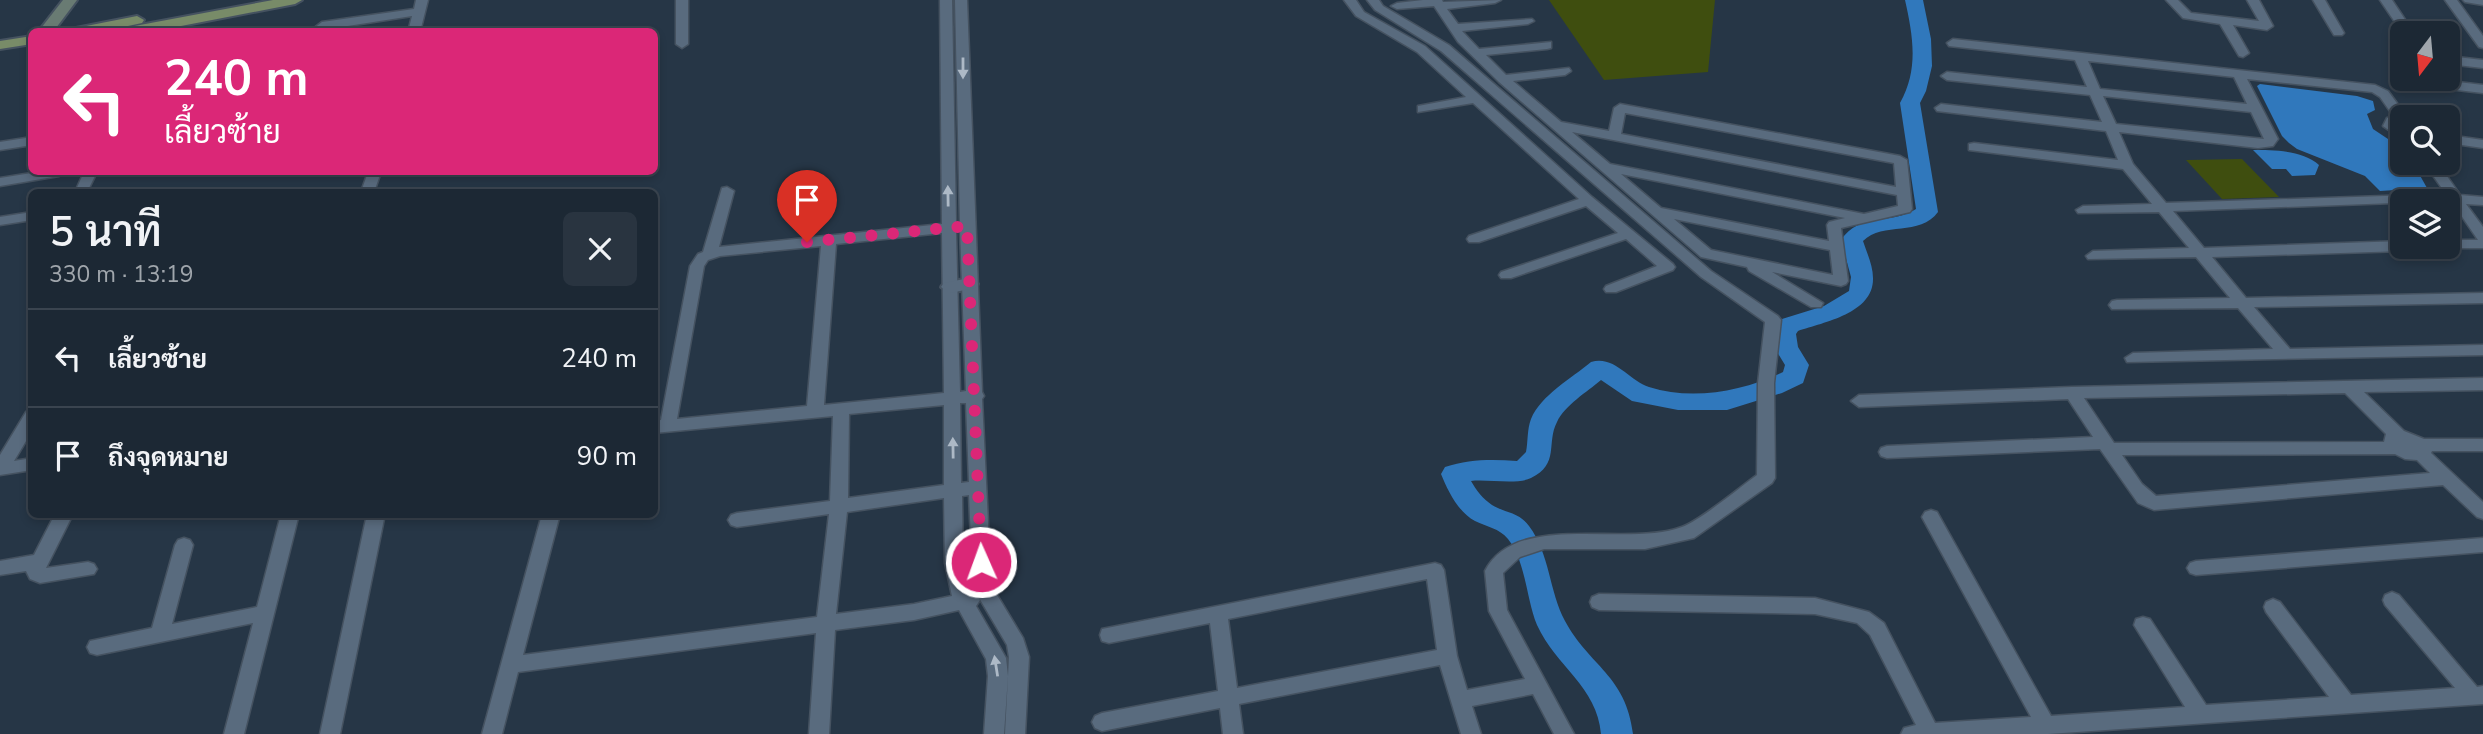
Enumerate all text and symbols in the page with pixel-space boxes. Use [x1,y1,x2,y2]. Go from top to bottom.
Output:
north arrow [2390,21,2460,91]
map controls [2390,21,2460,259]
text: 240 m [164,45,308,112]
icon: left [49,56,140,147]
one-way arrow [957,57,969,79]
button: search [2390,105,2460,175]
text: เลี้ยวซ้าย [164,111,281,154]
pin [777,170,837,242]
icon: arrive [788,181,826,219]
one-way arrow [942,185,954,207]
button: layers [2390,189,2460,259]
text: 5 นาที [49,204,162,261]
button: close [563,212,637,286]
text: 330 m · 13:19 [49,259,194,290]
icon: left [49,339,87,377]
text: 240 m [561,341,637,376]
text: เลี้ยวซ้าย [108,342,207,377]
icon: arrive [49,437,87,475]
one-way arrow [947,437,959,459]
text: 90 m [577,439,637,474]
text: ถึงจุดหมาย [108,440,229,475]
position arrow [944,525,1018,599]
one-way arrow [990,655,1001,677]

